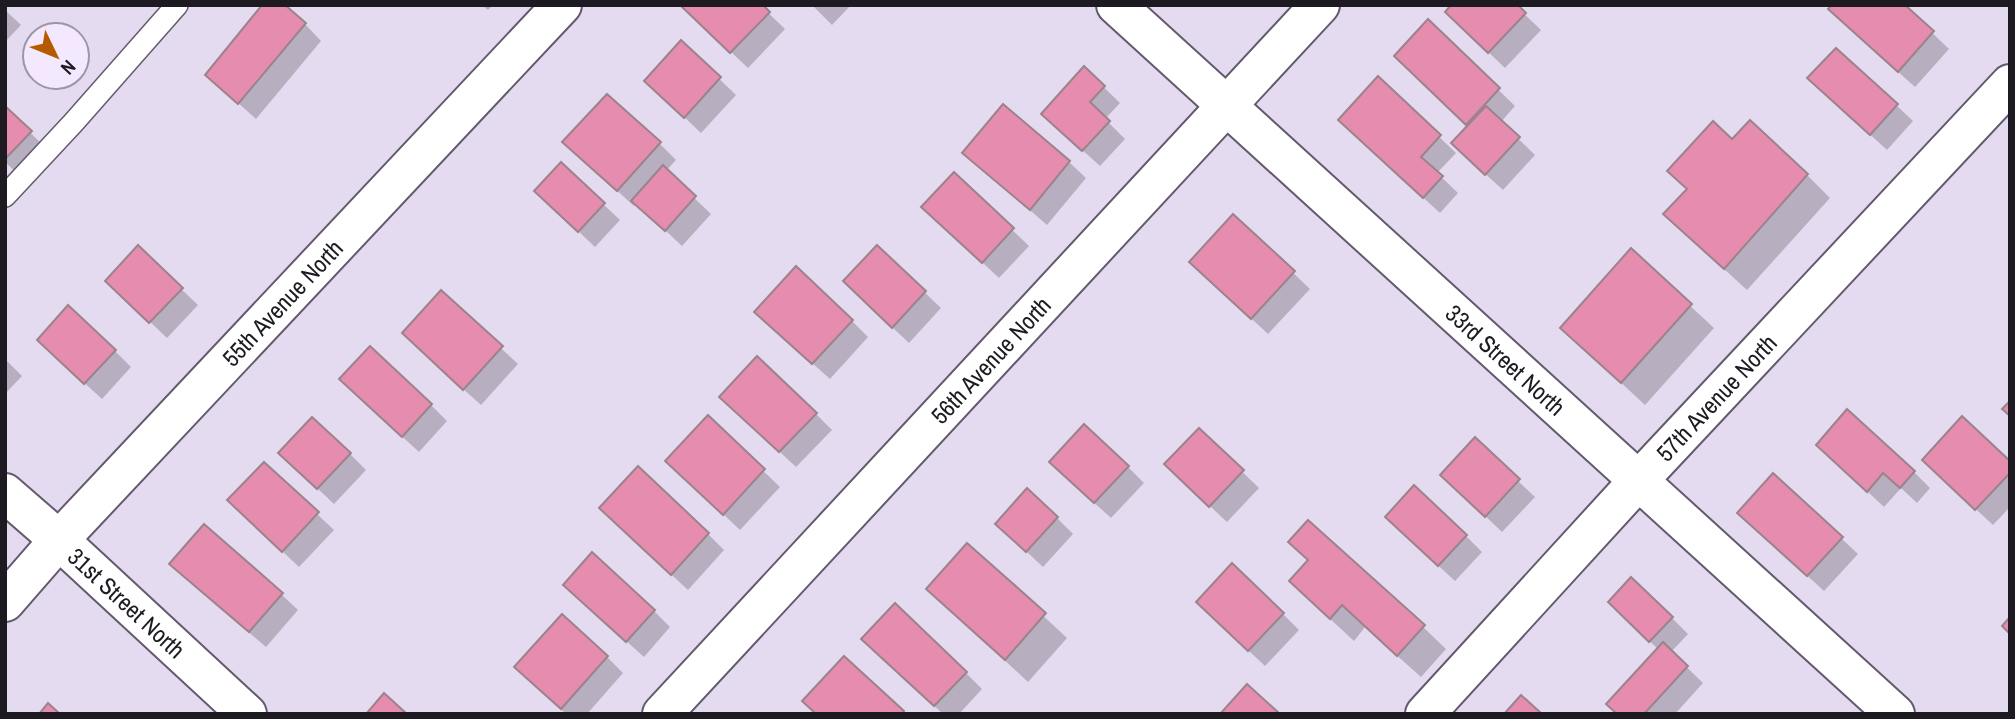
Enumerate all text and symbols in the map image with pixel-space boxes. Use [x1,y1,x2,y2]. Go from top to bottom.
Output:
north arrow [21,21,91,91]
text: N [55,55,82,81]
street label: 55th Avenue North [215,232,350,373]
street label: 56th Avenue North [923,289,1058,431]
street label: 33rd Street North [1439,297,1572,422]
street label: 57th Avenue North [1649,327,1784,468]
street label: 31st Street North [61,540,192,665]

